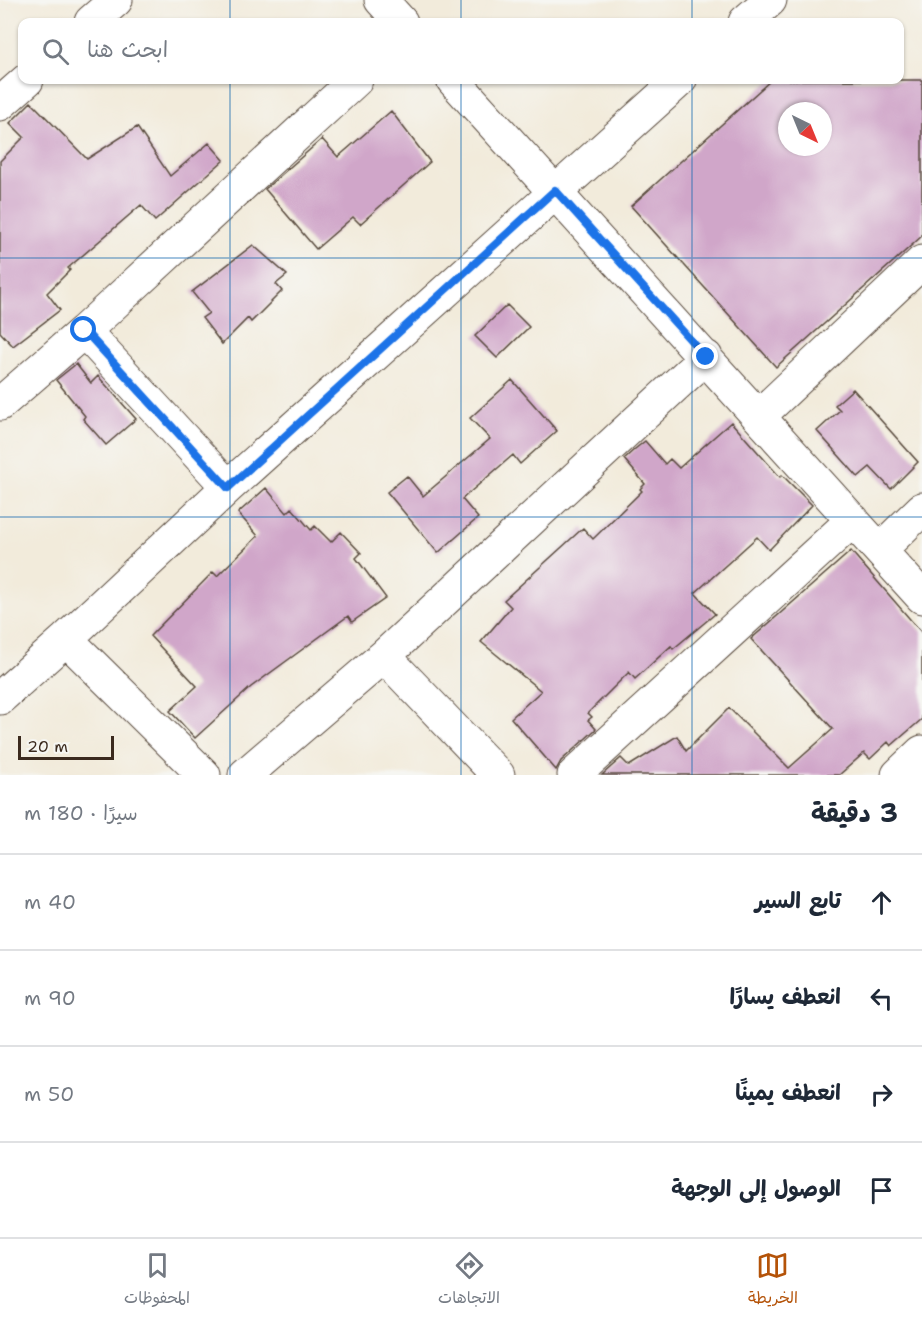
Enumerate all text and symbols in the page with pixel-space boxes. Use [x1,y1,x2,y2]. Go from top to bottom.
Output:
search box [18,18,904,84]
icon: search [39,35,72,68]
text: ابحث هنا [87,35,168,64]
north arrow [778,102,832,156]
route start [70,316,96,342]
route end [692,343,718,369]
scale bar [18,733,114,760]
text: 20 m [27,736,68,757]
text: 3 دقيقة [811,795,898,830]
text: سيرًا · 180 m [24,800,138,826]
text: تابع السير [755,886,841,915]
icon: ahead [865,886,898,919]
text: 40 m [24,889,76,915]
text: انعطف يسارًا [729,982,841,1011]
icon: left [865,982,898,1015]
text: 90 m [24,985,76,1011]
text: انعطف يمينًا [735,1078,841,1107]
icon: right [865,1078,898,1111]
text: 50 m [24,1081,74,1107]
text: الوصول إلى الوجهة [671,1174,841,1203]
icon: arrive [865,1174,898,1207]
tab: المحفوظات [124,1249,190,1312]
tab: الاتجاهات [438,1249,500,1312]
tab: الخريطة [748,1249,798,1312]

